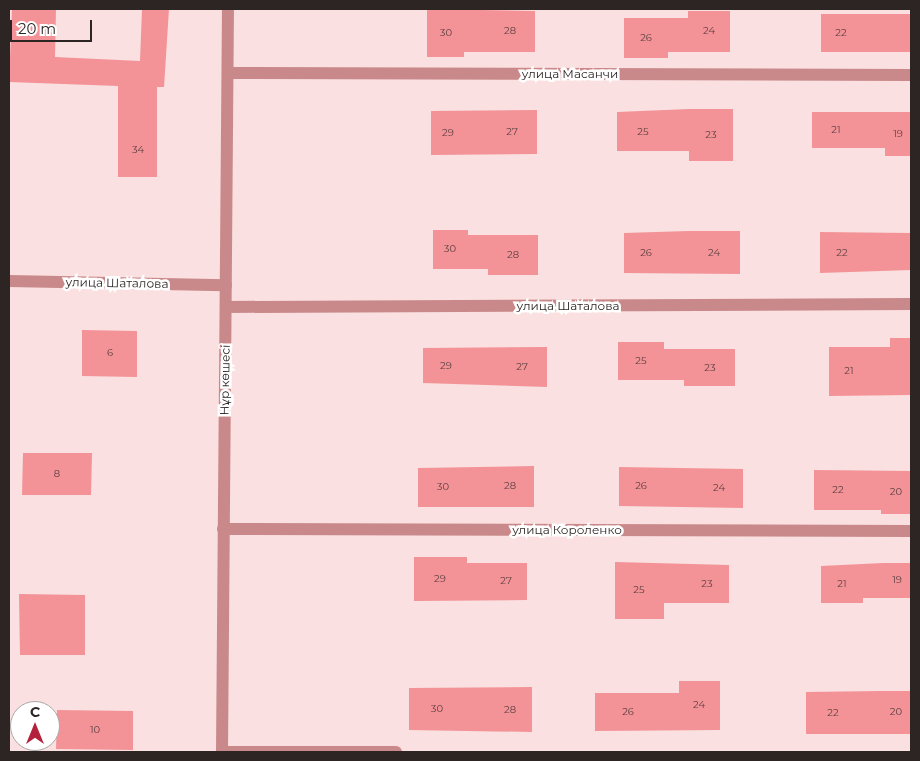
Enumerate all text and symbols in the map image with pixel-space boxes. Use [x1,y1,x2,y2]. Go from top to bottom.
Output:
scale bar [12,10,95,42]
text: 20 m [18,19,56,38]
house number: 28 [504,25,516,37]
house number: 24 [703,25,715,37]
house number: 30 [440,27,452,39]
house number: 22 [835,27,847,39]
house number: 26 [640,32,652,44]
street label: улица Масанчи [522,67,618,81]
house number: 21 [831,124,841,136]
house number: 27 [506,126,518,138]
house number: 25 [637,126,649,138]
house number: 29 [442,127,454,139]
house number: 19 [893,128,903,140]
house number: 23 [705,129,717,141]
house number: 34 [132,144,144,156]
house number: 30 [444,243,456,255]
house number: 26 [640,247,652,259]
house number: 24 [708,247,720,259]
house number: 22 [836,247,848,259]
house number: 28 [507,249,519,261]
street label: улица Шаталова [65,275,169,291]
street label: улица Шаталова [517,299,619,313]
street label: Нұр көшесі [217,344,233,416]
house number: 6 [107,347,113,359]
house number: 25 [635,355,647,367]
house number: 29 [440,360,452,372]
house number: 27 [516,361,528,373]
house number: 23 [704,362,716,374]
house number: 21 [844,365,854,377]
house number: 8 [54,468,60,480]
house number: 28 [504,480,516,492]
house number: 26 [635,480,647,492]
house number: 30 [437,481,449,493]
house number: 24 [713,482,725,494]
house number: 22 [832,484,844,496]
house number: 20 [890,486,902,498]
street label: улица Короленко [512,523,622,537]
house number: 29 [434,573,446,585]
house number: 19 [892,574,902,586]
house number: 27 [500,575,512,587]
house number: 23 [701,578,713,590]
house number: 21 [837,578,847,590]
house number: 25 [633,584,645,596]
house number: 24 [693,699,705,711]
north arrow [10,701,60,751]
text: С [30,703,40,721]
house number: 30 [431,703,443,715]
house number: 28 [504,704,516,716]
house number: 26 [622,706,634,718]
house number: 20 [890,706,902,718]
house number: 22 [827,707,839,719]
house number: 10 [90,724,100,736]

